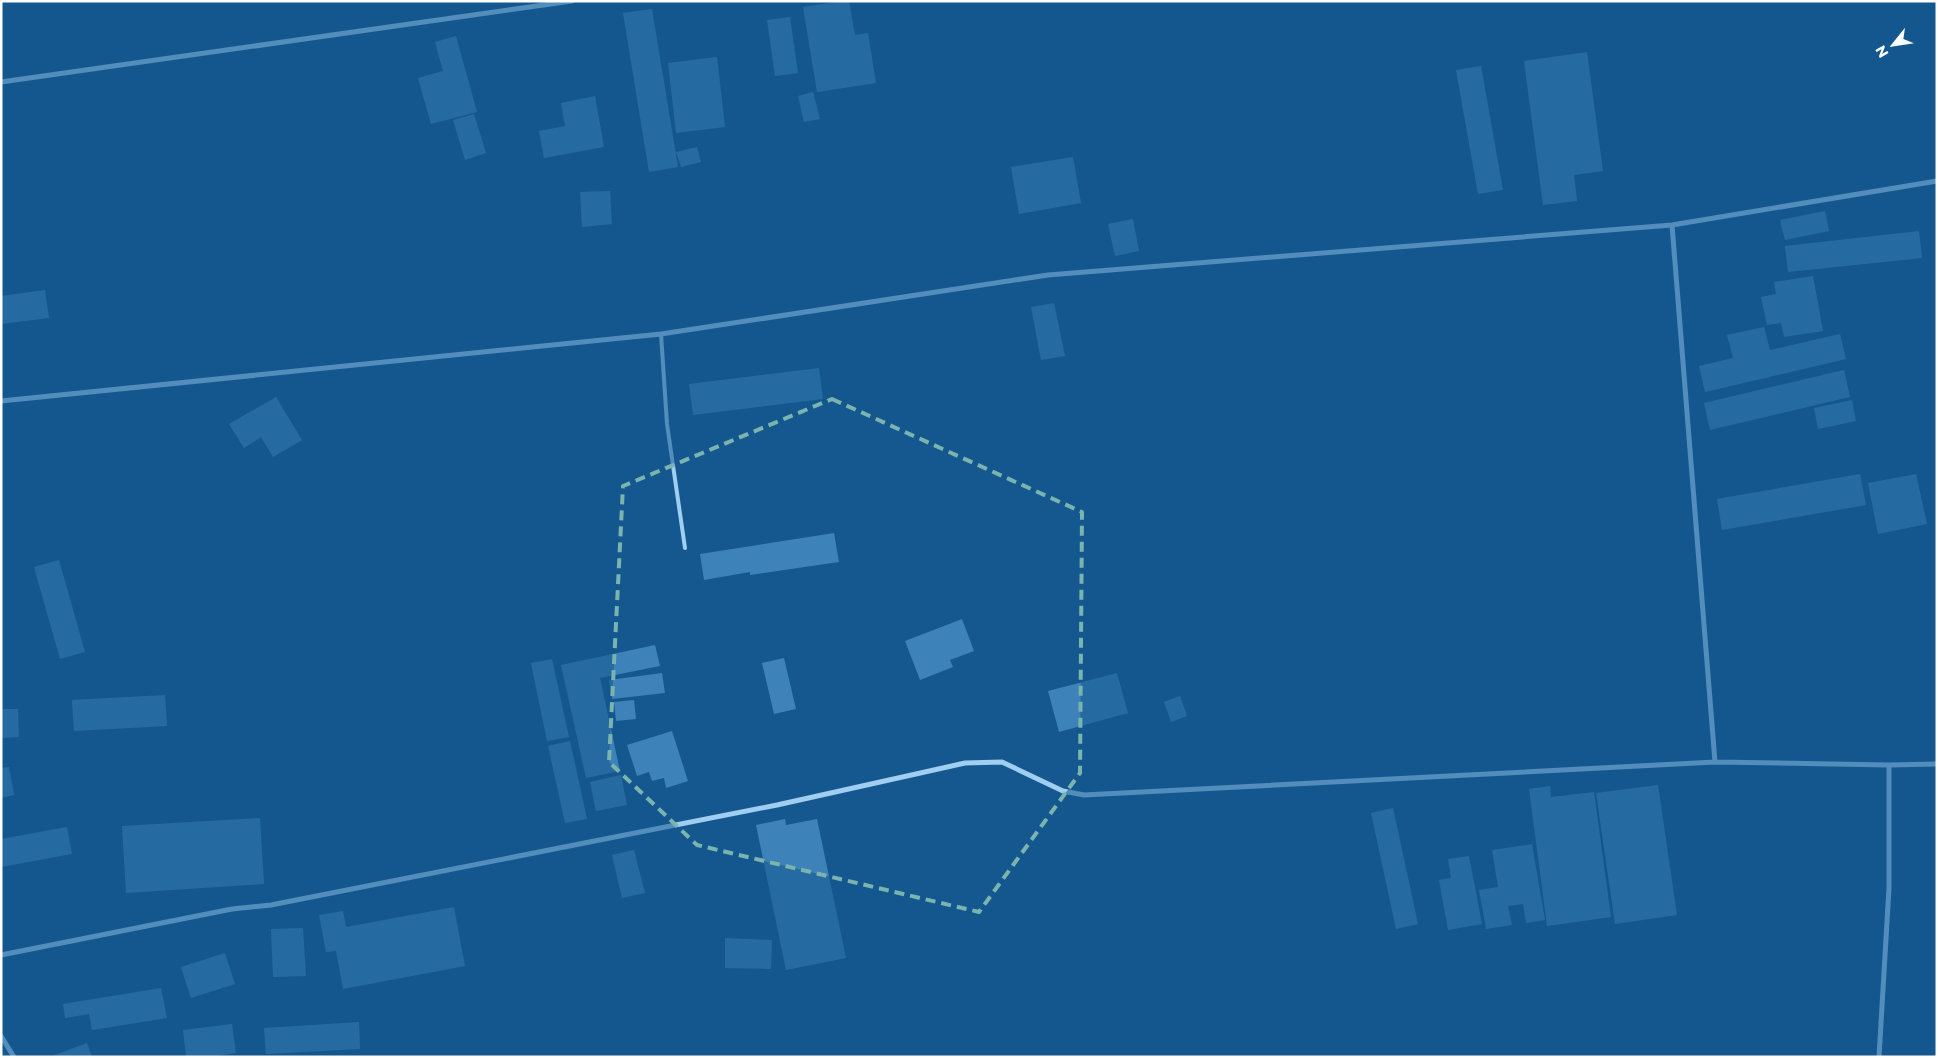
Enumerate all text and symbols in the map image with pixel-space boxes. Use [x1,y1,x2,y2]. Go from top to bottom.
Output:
north arrow [1868,20,1918,70]
text: N [1871,42,1892,61]

